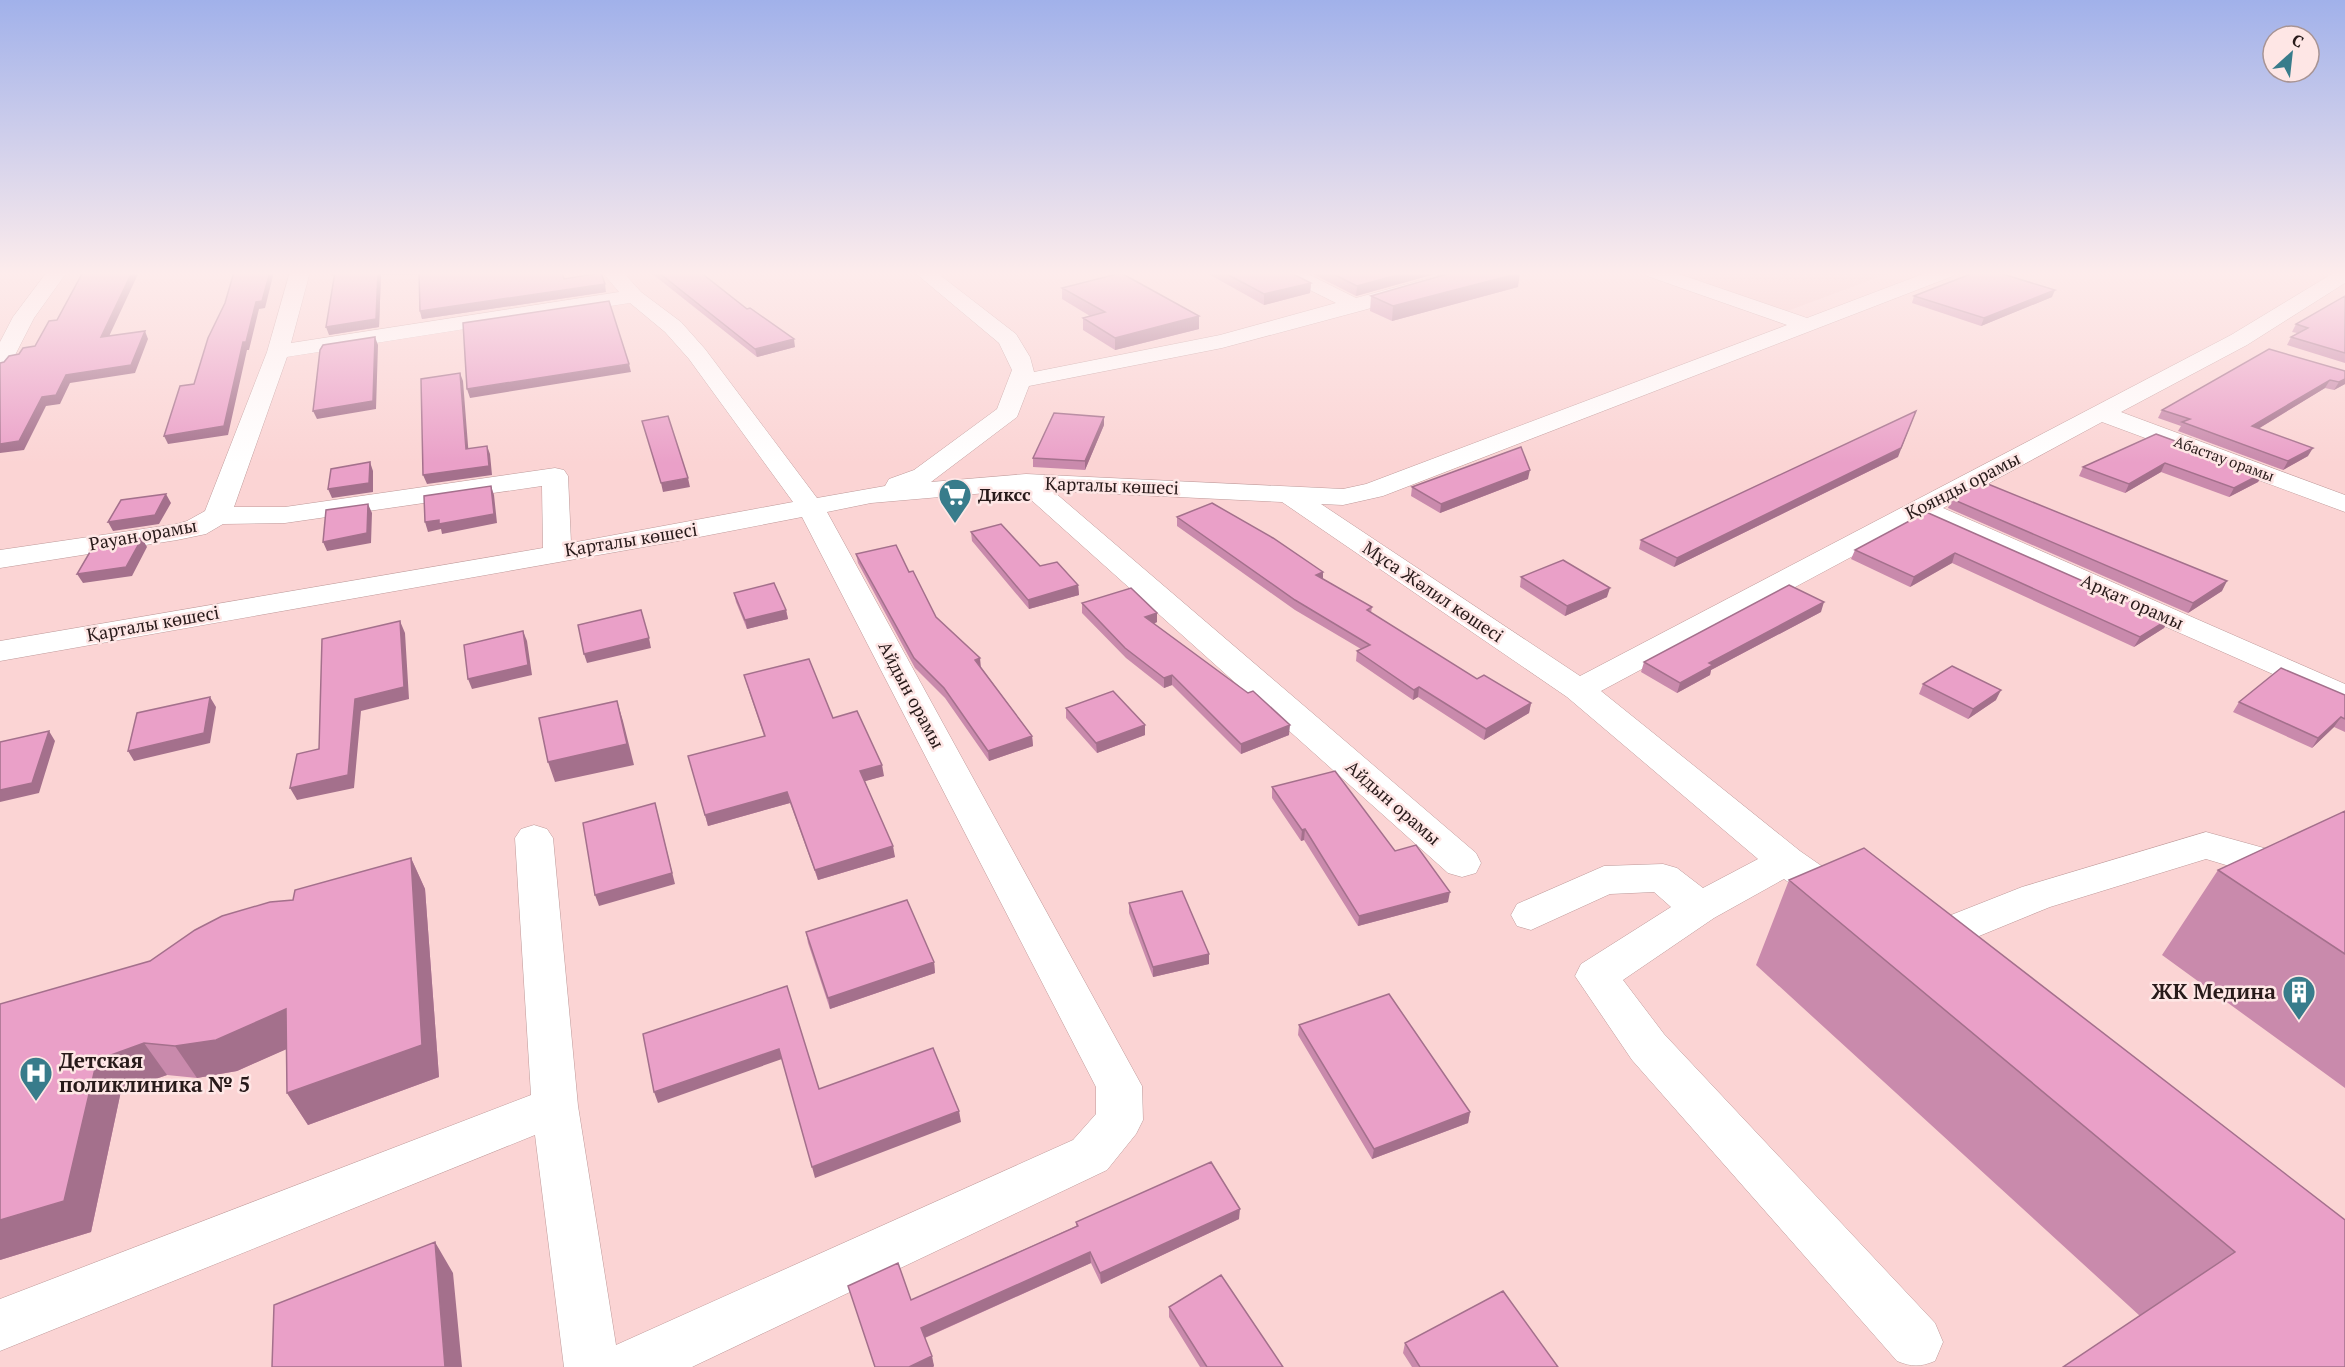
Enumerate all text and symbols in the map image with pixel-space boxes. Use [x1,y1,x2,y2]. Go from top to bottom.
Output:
north arrow [2261,24,2321,84]
text: С [2288,28,2307,53]
street label: Абастау орамы [2171,431,2277,485]
street label: Қоянды орамы [1901,446,2024,524]
street label: Қарталы көшесі [1045,471,1179,499]
supermarket icon: Диксс [937,477,973,524]
place label: Диксс [978,482,1031,506]
street label: Рауан орамы [87,513,199,555]
street label: Қарталы көшесі [563,517,699,561]
street label: Мұса Жәлил көшесі [1359,535,1509,647]
street label: Арқат орамы [2077,568,2188,634]
street label: Қарталы көшесі [85,600,221,646]
street label: Айдын орамы [874,637,950,752]
street label: Айдын орамы [1341,754,1446,850]
building icon: ЖК Медина [2281,974,2317,1021]
place label: ЖК Медина [2151,977,2276,1005]
place label: Детская поликлиника № 5 [59,1046,250,1098]
hospital icon: Детская поликлиника № 5 [18,1055,54,1102]

